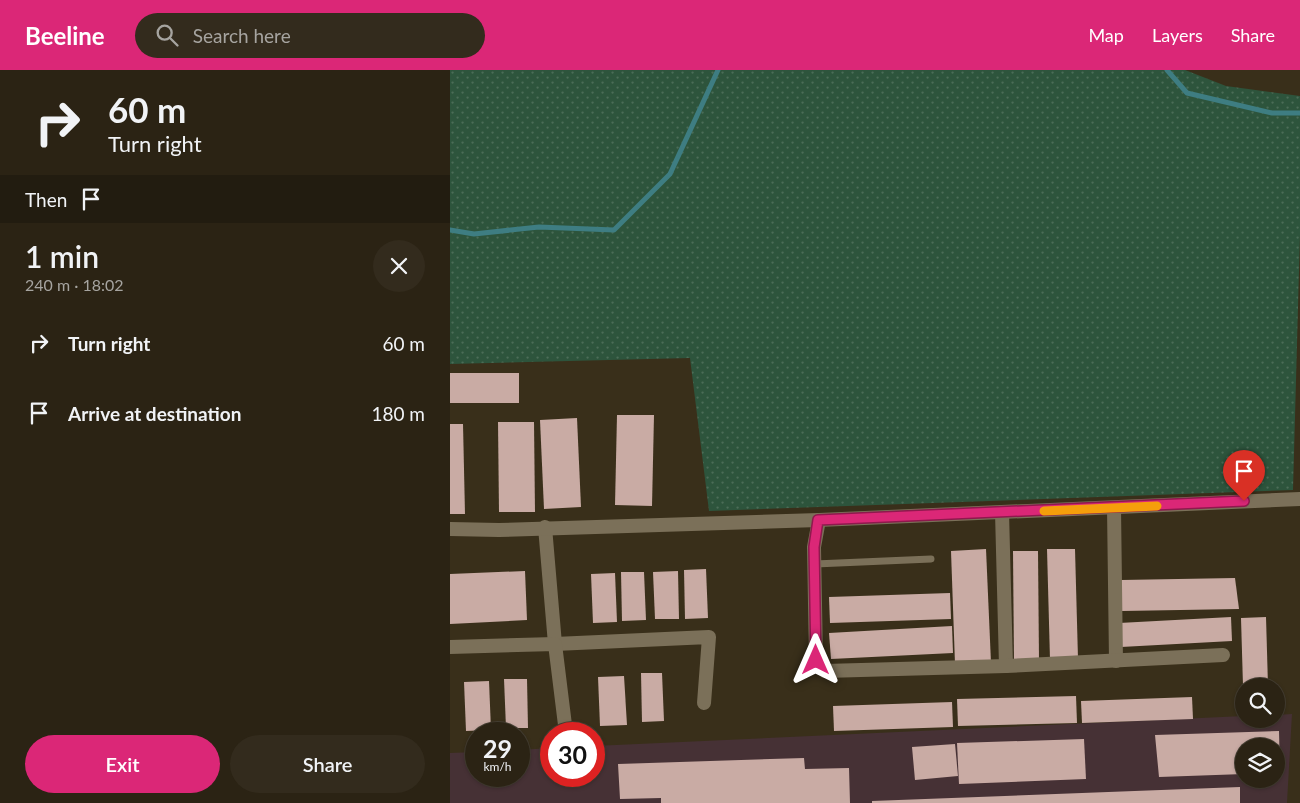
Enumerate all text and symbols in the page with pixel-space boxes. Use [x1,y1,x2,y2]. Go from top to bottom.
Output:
search box [135,13,485,58]
text: Beeline [25,21,105,50]
icon: search [153,21,181,49]
text: Search here [193,24,291,47]
text: Map [1088,24,1124,46]
text: Layers [1152,24,1203,46]
text: Share [1231,24,1275,46]
text: 60 m [108,88,186,130]
icon: right [25,90,90,155]
text: Turn right [108,130,202,157]
icon: arrive [77,185,105,213]
text: Then [25,188,67,211]
text: 1 min [25,238,99,274]
button: close [373,240,425,292]
text: 240 m · 18:02 [25,275,124,294]
icon: right [25,329,53,357]
text: Turn right [68,332,150,355]
text: 60 m [382,332,425,355]
icon: arrive [25,399,53,427]
text: Arrive at destination [68,402,241,425]
text: 180 m [371,402,425,425]
pin [1223,450,1265,501]
icon: arrive [1230,457,1258,485]
position arrow [789,633,841,685]
map controls [1235,678,1285,788]
button: search [1235,678,1285,728]
speed limit sign: 30 [540,722,605,787]
text: 29 [483,733,512,763]
button: Exit [25,735,220,793]
button: Share [230,735,425,793]
button: layers [1235,738,1285,788]
text: km/h [483,759,512,774]

